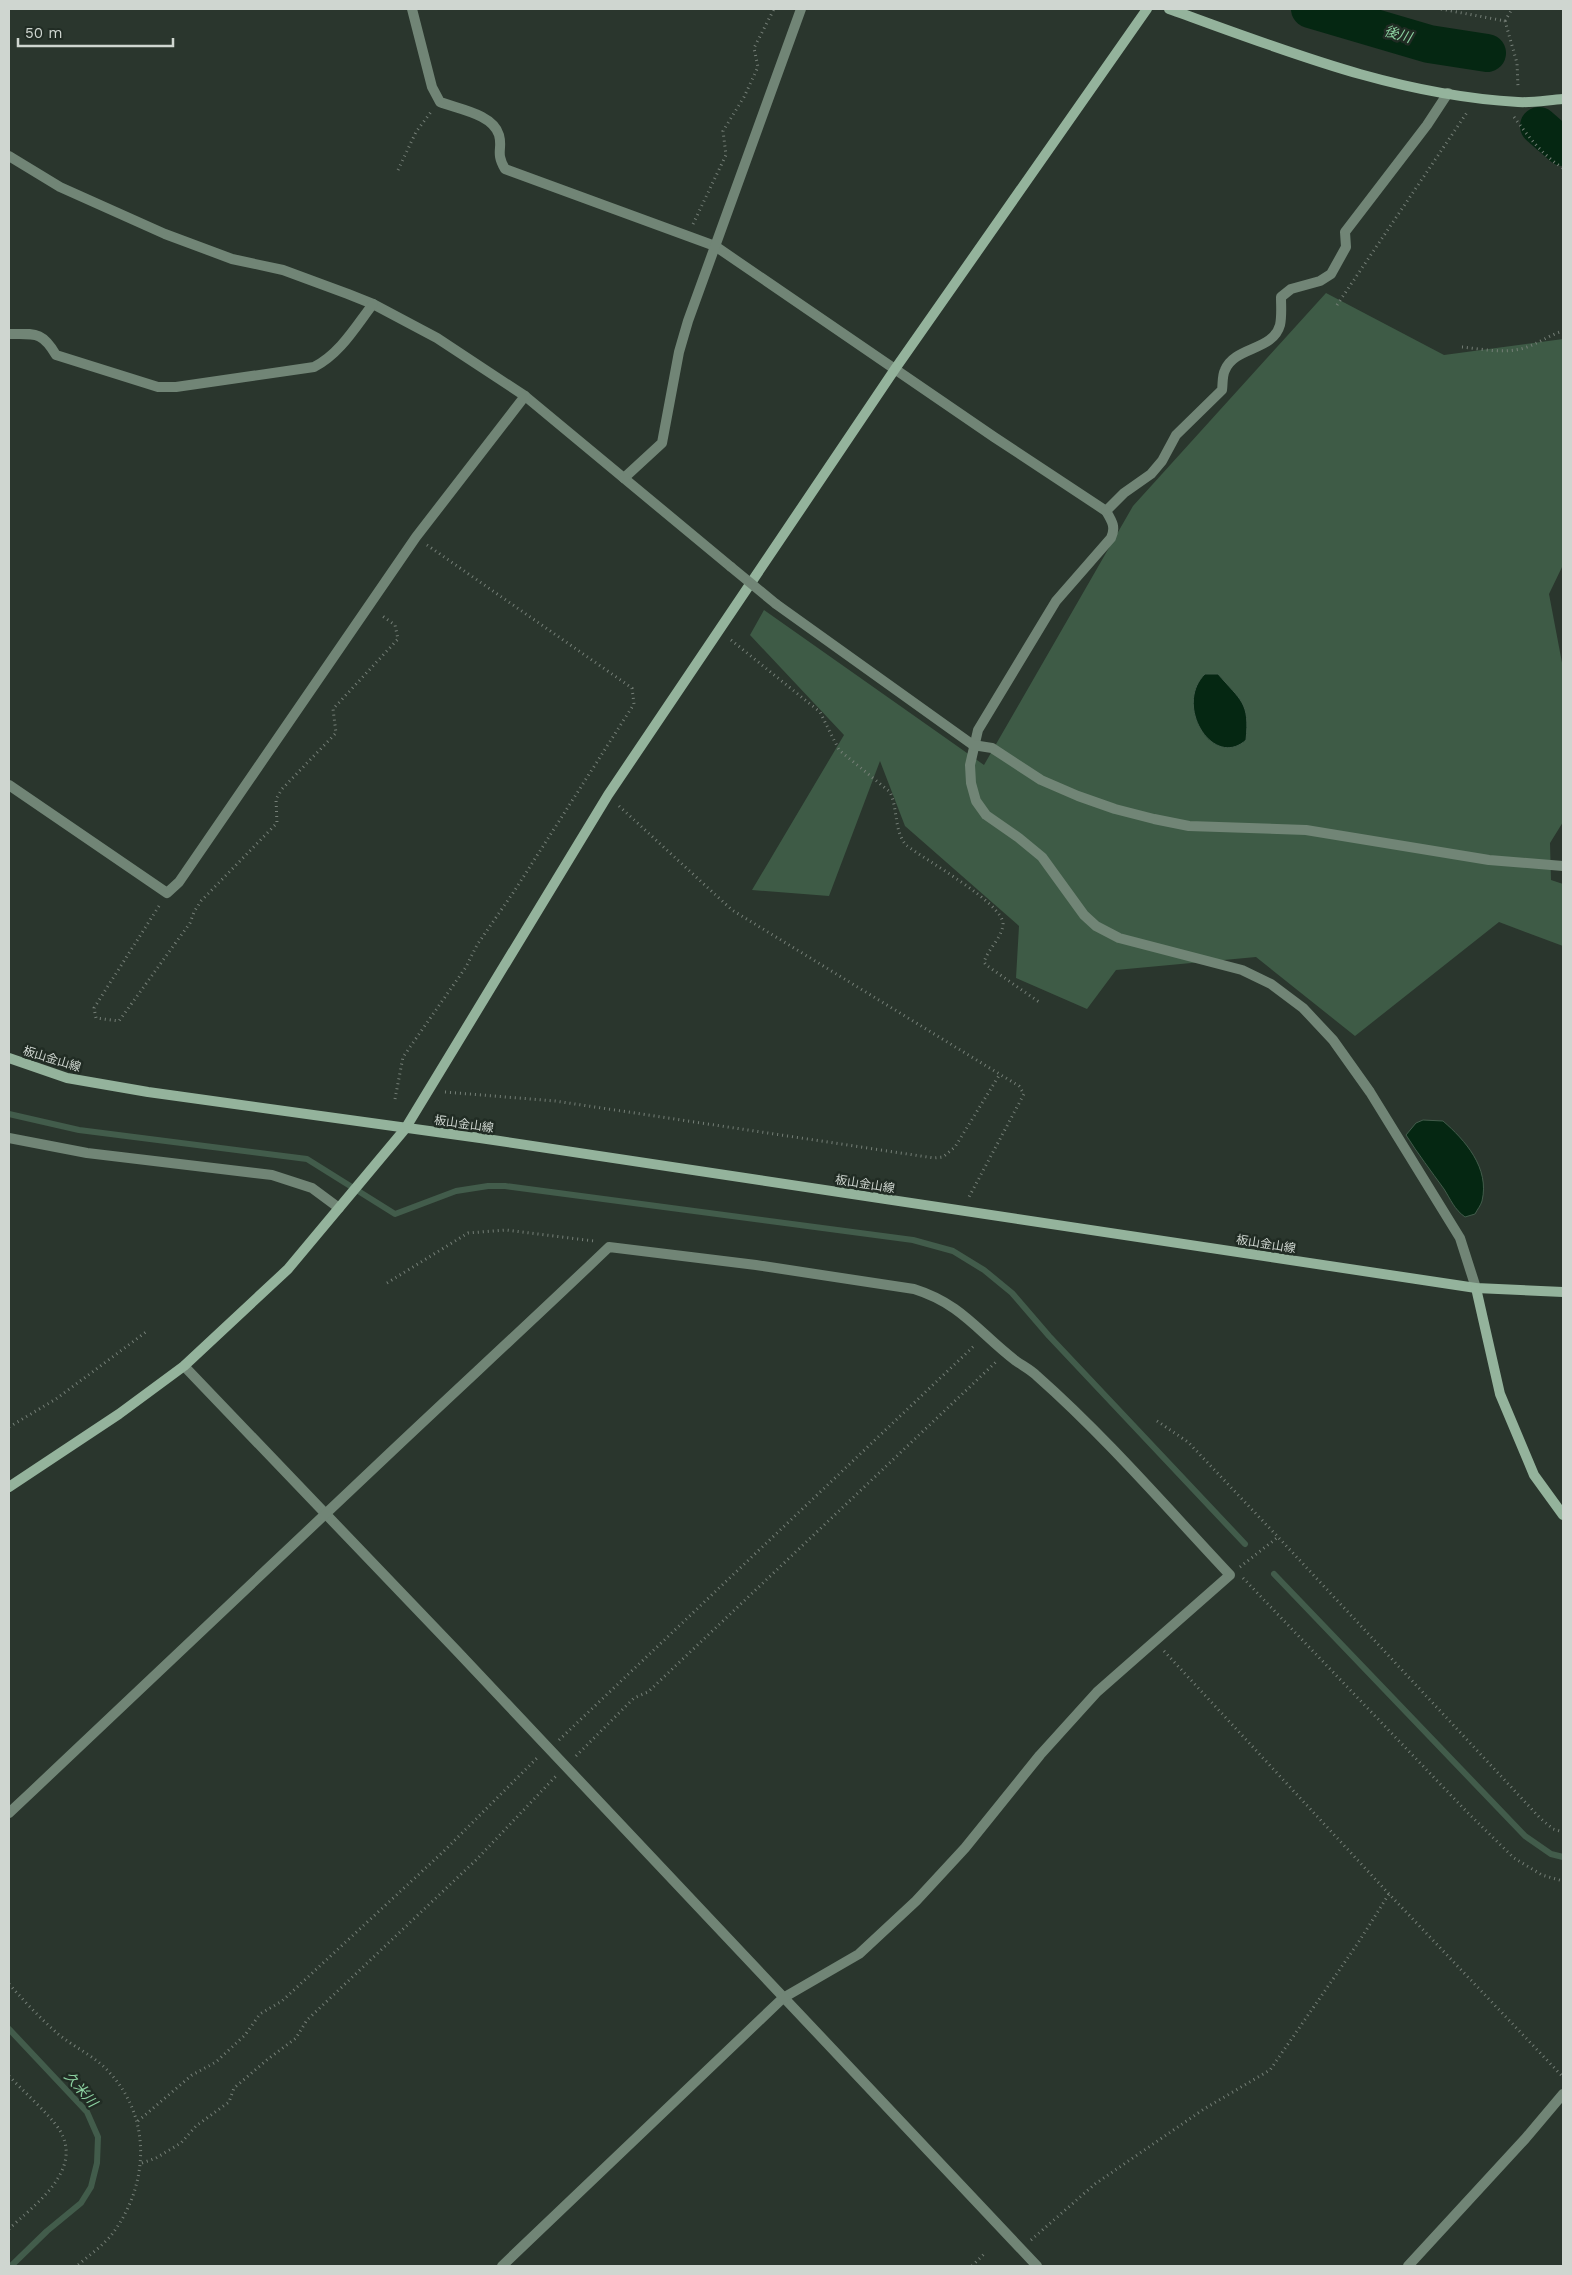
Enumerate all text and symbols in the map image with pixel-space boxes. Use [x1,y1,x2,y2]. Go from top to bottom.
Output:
scale bar [18,15,172,47]
water label: 後川 [1382,22,1416,46]
text: 50 m [25,24,62,42]
street label: 板山金山線 [21,1044,83,1074]
street label: 板山金山線 [433,1113,495,1135]
street label: 板山金山線 [834,1172,896,1196]
street label: 板山金山線 [1235,1232,1297,1256]
water label: 久米川 [61,2068,102,2112]

